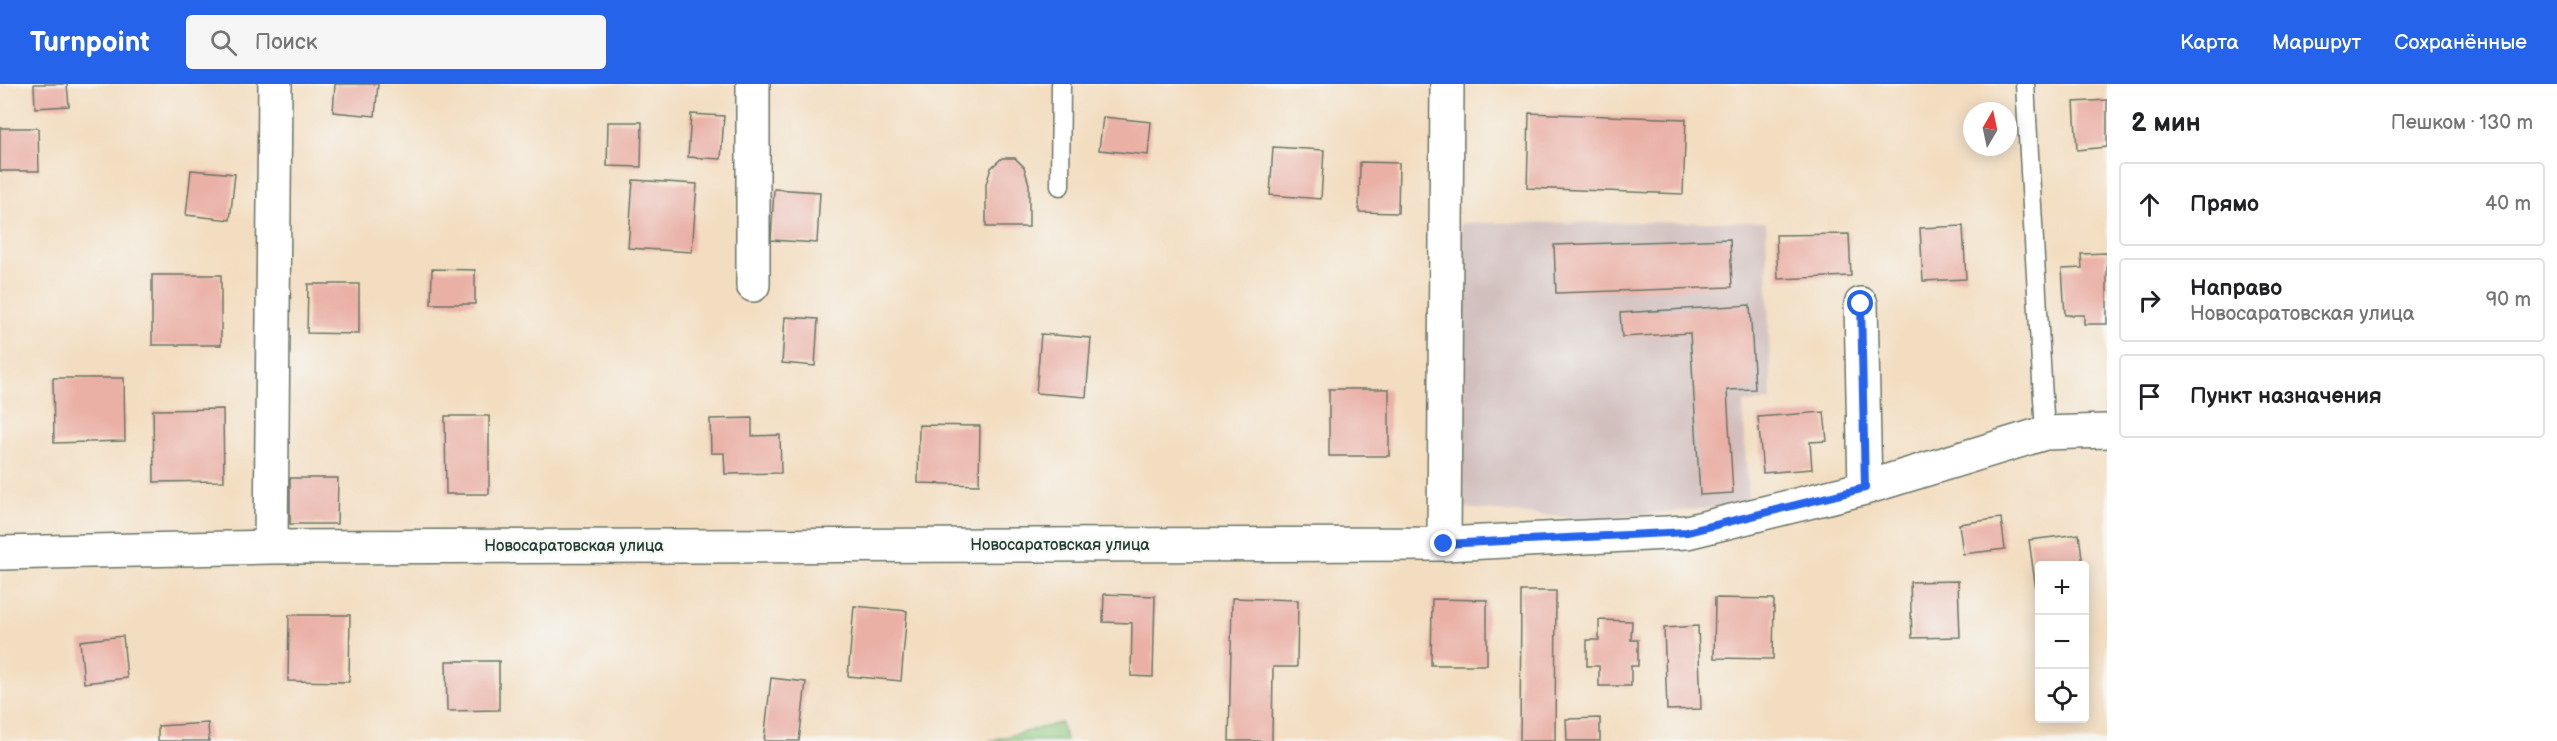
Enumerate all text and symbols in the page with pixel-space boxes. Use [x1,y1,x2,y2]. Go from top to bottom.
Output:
search box [186,15,606,69]
text: Turnpoint [30,26,150,59]
icon: search [207,26,240,59]
text: Поиск [255,29,317,56]
text: Карта [2180,30,2239,55]
text: Маршрут [2272,30,2361,55]
text: Сохранённые [2394,30,2527,55]
north arrow [1963,102,2017,156]
text: 2 мин [2131,108,2201,139]
text: Пешком · 130 m [2391,111,2533,135]
icon: ahead [2133,188,2166,221]
text: Прямо [2190,191,2259,218]
text: 40 m [2485,192,2531,216]
text: Направо [2190,275,2282,302]
icon: right [2133,284,2166,317]
text: 90 m [2486,288,2531,312]
route start [1847,290,1873,316]
text: Новосаратовская улица [2190,302,2415,326]
icon: arrive [2133,380,2166,413]
text: Пункт назначения [2190,383,2382,410]
route end [1430,530,1456,556]
street label: Новосаратовская улица [970,536,1150,555]
street label: Новосаратовская улица [484,537,664,556]
map controls [2035,561,2089,723]
button: + [2035,561,2089,615]
button: − [2035,615,2089,669]
button: locate [2035,669,2089,723]

